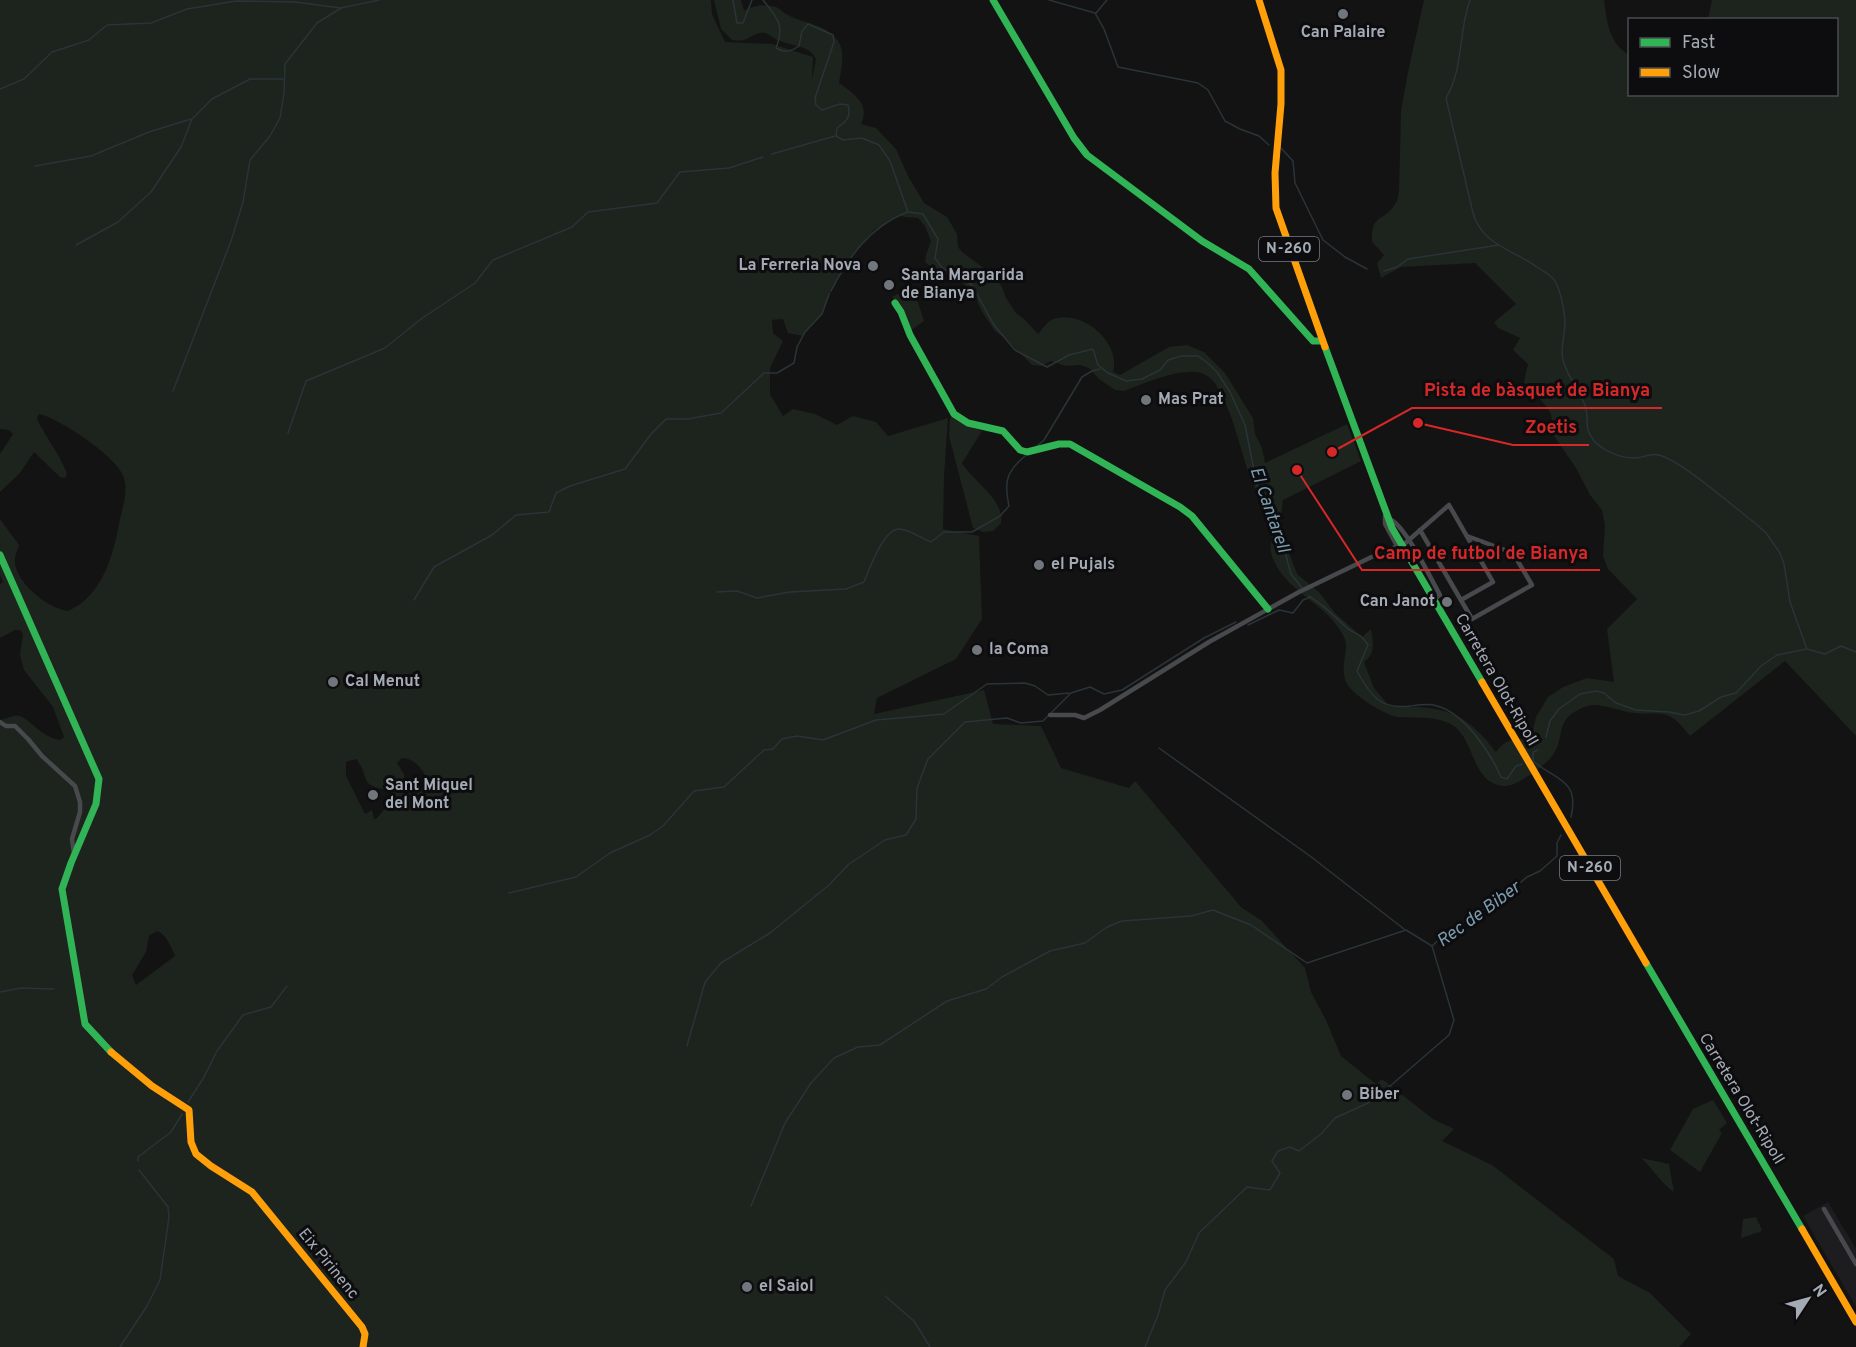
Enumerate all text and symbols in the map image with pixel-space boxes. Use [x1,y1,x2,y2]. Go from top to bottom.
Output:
marker: Can Palaire [1336,7,1350,21]
legend [1628,18,1838,96]
place label: Can Palaire [1301,23,1385,43]
text: Fast [1682,32,1715,55]
text: Slow [1682,62,1720,85]
road number: N-260 [1259,237,1319,261]
place label: La Ferreria Nova [739,256,861,276]
marker: La Ferreria Nova [866,259,880,273]
place label: Santa Margarida de Bianya [901,266,1024,304]
marker: Santa Margarida de Bianya [882,278,896,292]
callout: Pista de bàsquet de Bianya [1412,372,1662,408]
text: Pista de bàsquet de Bianya [1424,380,1650,403]
place label: Mas Prat [1158,390,1223,410]
marker: Mas Prat [1139,393,1153,407]
callout: Zoetis [1513,409,1589,445]
text: Zoetis [1525,417,1577,440]
water label: El Cantarell [1244,464,1295,557]
callout: Camp de futbol de Bianya [1362,534,1600,570]
text: Camp de futbol de Bianya [1374,543,1588,566]
place label: el Pujals [1051,555,1115,575]
marker: el Pujals [1032,558,1046,572]
place label: Can Janot [1360,592,1435,612]
marker: Can Janot [1440,595,1454,609]
street label: Carretera Olot-Ripoll [1450,610,1542,750]
place label: la Coma [989,640,1049,660]
marker: la Coma [970,643,984,657]
place label: Cal Menut [345,672,420,692]
marker: Cal Menut [326,675,340,689]
place label: Sant Miquel del Mont [385,776,473,814]
marker: Sant Miquel del Mont [366,788,380,802]
road number: N-260 [1560,856,1620,880]
water label: Rec de Biber [1433,876,1527,953]
street label: Carretera Olot-Ripoll [1694,1030,1788,1168]
place label: Biber [1359,1085,1400,1105]
marker: Biber [1340,1088,1354,1102]
street label: Eix Pirinenc [293,1225,363,1303]
north arrow [1778,1269,1838,1329]
place label: el Saiol [759,1277,814,1297]
marker: el Saiol [740,1280,754,1294]
text: N [1807,1281,1830,1302]

